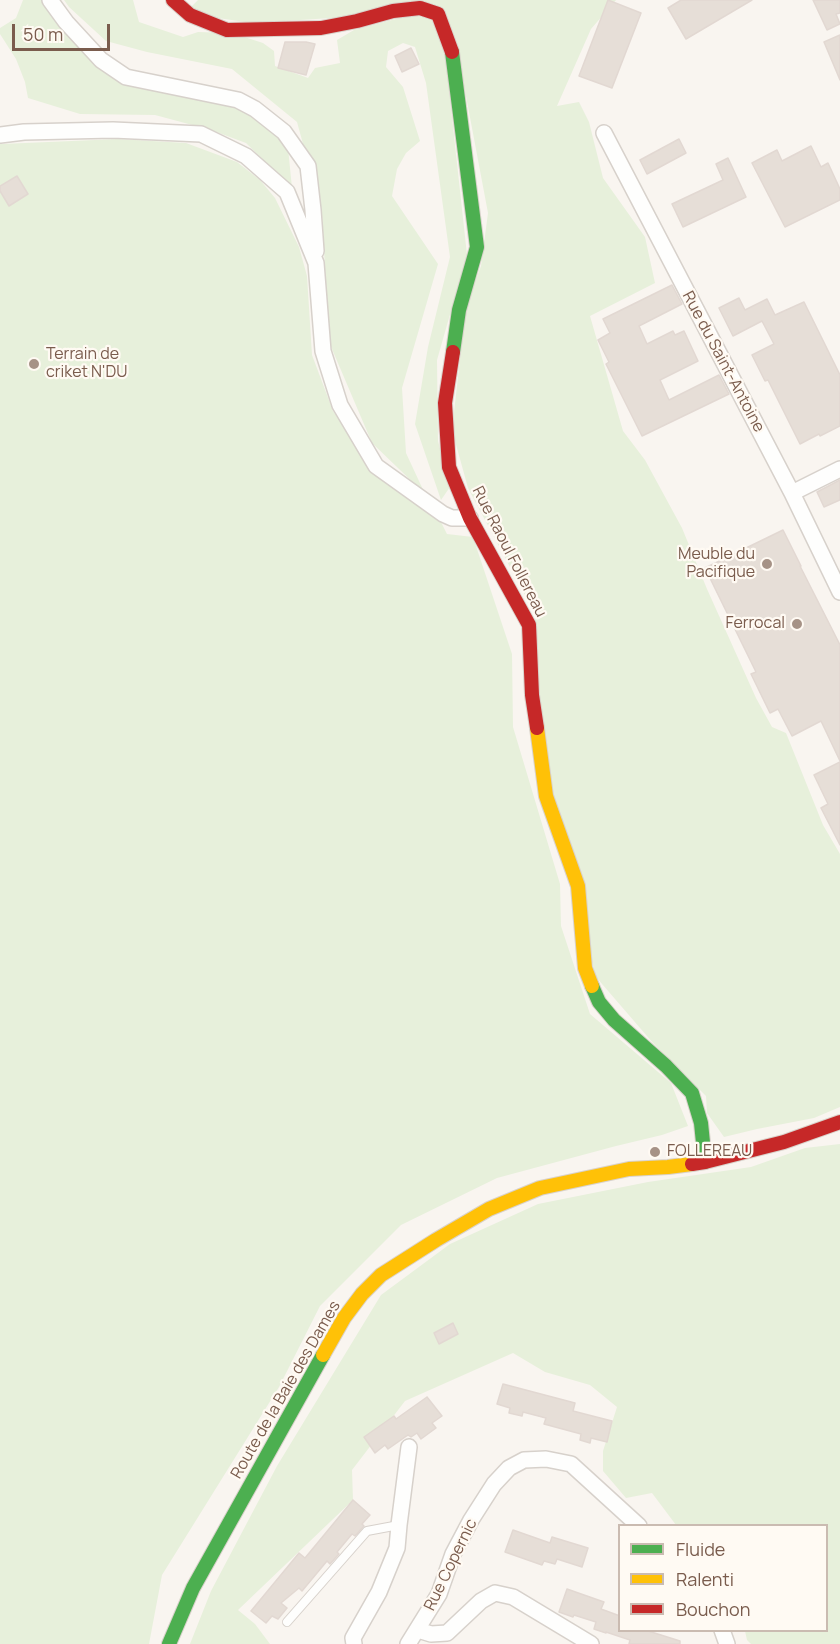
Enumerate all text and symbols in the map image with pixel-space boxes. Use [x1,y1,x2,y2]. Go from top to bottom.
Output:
scale bar [15,12,112,50]
text: 50 m [23,22,63,46]
street label: Rue du Saint-Antoine [678,288,768,436]
place label: Terrain de criket N'DU [46,345,127,383]
marker: Terrain de criket N'DU [27,357,41,371]
street label: Rue Raoul Follereau [468,483,550,621]
place label: Meuble du Pacifique [678,545,755,583]
marker: Meuble du Pacifique [760,557,774,571]
place label: Ferrocal [726,614,785,634]
marker: Ferrocal [790,617,804,631]
place label: FOLLEREAU [667,1142,752,1162]
marker: FOLLEREAU [648,1145,662,1159]
street label: Route de la Baie des Dames [227,1298,345,1482]
street label: Rue Copernic [421,1516,481,1614]
legend [618,1524,828,1632]
text: Fluide [676,1537,725,1561]
text: Ralenti [676,1567,734,1591]
text: Bouchon [676,1597,750,1621]

